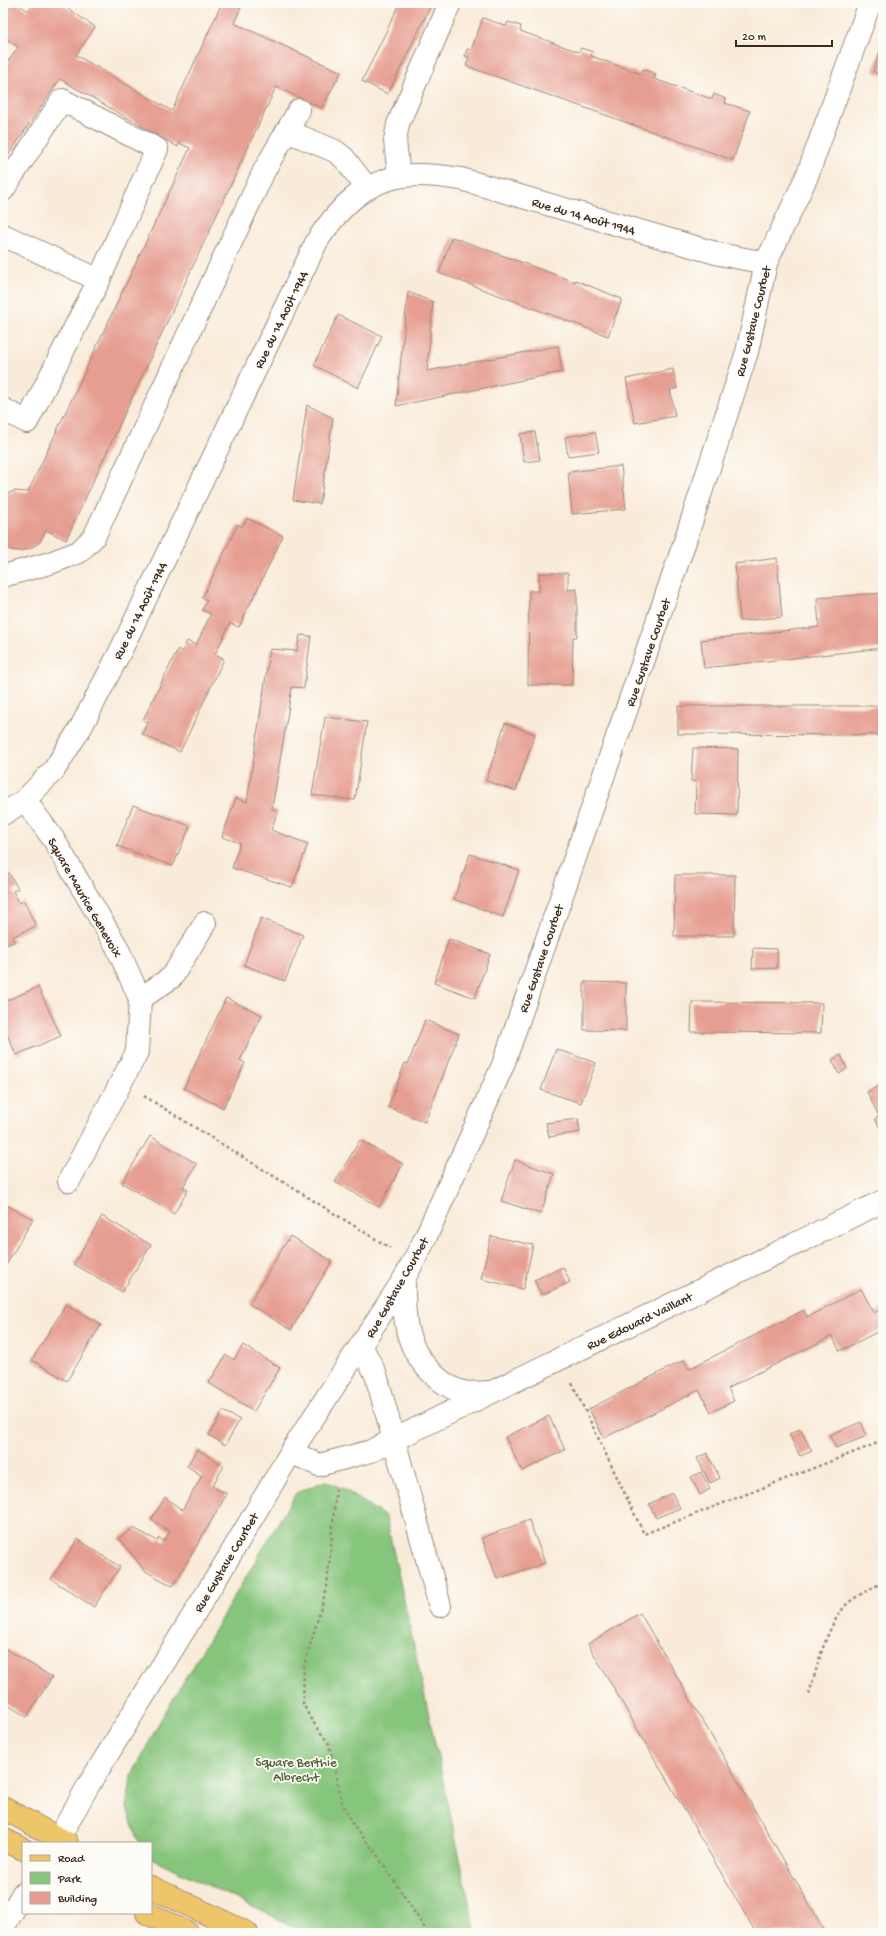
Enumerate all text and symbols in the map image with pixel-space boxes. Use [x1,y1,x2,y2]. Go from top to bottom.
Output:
scale bar [736,22,832,48]
text: 20 m [742,31,767,45]
street label: Rue du 14 Août 1944 [530,195,637,239]
street label: Rue Gustave Courbet [733,263,776,378]
street label: Rue du 14 Août 1944 [252,269,312,371]
street label: Rue du 14 Août 1944 [111,560,171,662]
street label: Rue Gustave Courbet [624,595,675,709]
street label: Square Maurice Genevoix [43,836,124,961]
street label: Rue Gustave Courbet [517,901,568,1015]
street label: Rue Gustave Courbet [363,1234,434,1341]
street label: Rue Edouard Vaillant [585,1289,697,1354]
street label: Rue Gustave Courbet [192,1509,264,1616]
park label: Square Berthie Albrecht [255,1756,337,1786]
legend [22,1842,152,1914]
text: Road [58,1853,85,1867]
text: Park [57,1873,83,1887]
text: Building [57,1893,97,1907]

